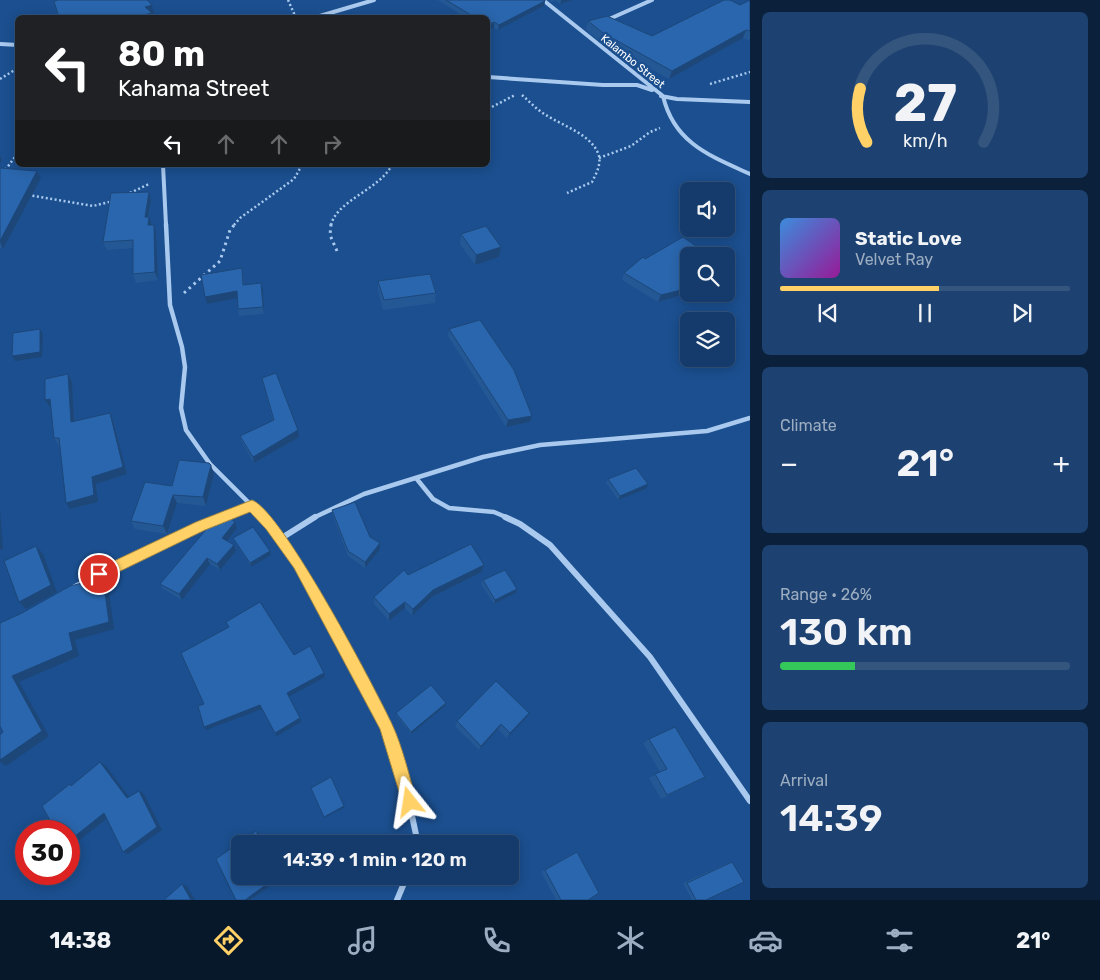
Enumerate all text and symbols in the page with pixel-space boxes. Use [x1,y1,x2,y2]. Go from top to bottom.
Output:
street label: Kalambo Street [598,32,668,92]
text: 80 m [118,33,205,75]
icon: left [35,35,100,100]
text: 27 [893,72,957,134]
text: Kahama Street [118,75,269,102]
icon: left [159,130,187,158]
icon: ahead [212,130,240,158]
icon: ahead [265,130,293,158]
icon: right [318,130,346,158]
text: km/h [903,130,947,151]
map controls [680,182,735,367]
button: sound [680,182,735,237]
text: Static Love [855,227,962,250]
button: search [680,247,735,302]
text: Velvet Ray [855,250,933,269]
icon: previous [814,299,842,327]
icon: pause [911,299,939,327]
icon: next [1008,299,1036,327]
button: layers [680,312,735,367]
text: Climate [780,416,837,435]
text: 21° [897,440,954,486]
text: − [780,447,798,480]
text: + [1053,447,1070,480]
pin [78,553,120,595]
icon: arrive [85,560,113,588]
text: Range · 26% [780,585,872,604]
text: 130 km [780,609,913,655]
text: Arrival [780,771,828,790]
position arrow [383,775,435,827]
text: 14:39 [780,795,883,841]
speed limit sign: 30 [15,820,80,885]
text: 14:39 · 1 min · 120 m [283,848,467,871]
icon: directions [211,923,246,958]
icon: music [345,923,380,958]
icon: phone [479,923,514,958]
icon: climate [613,923,648,958]
icon: car [748,923,783,958]
icon: filters [882,923,917,958]
text: 14:38 [50,927,111,954]
text: 21° [1016,927,1050,954]

